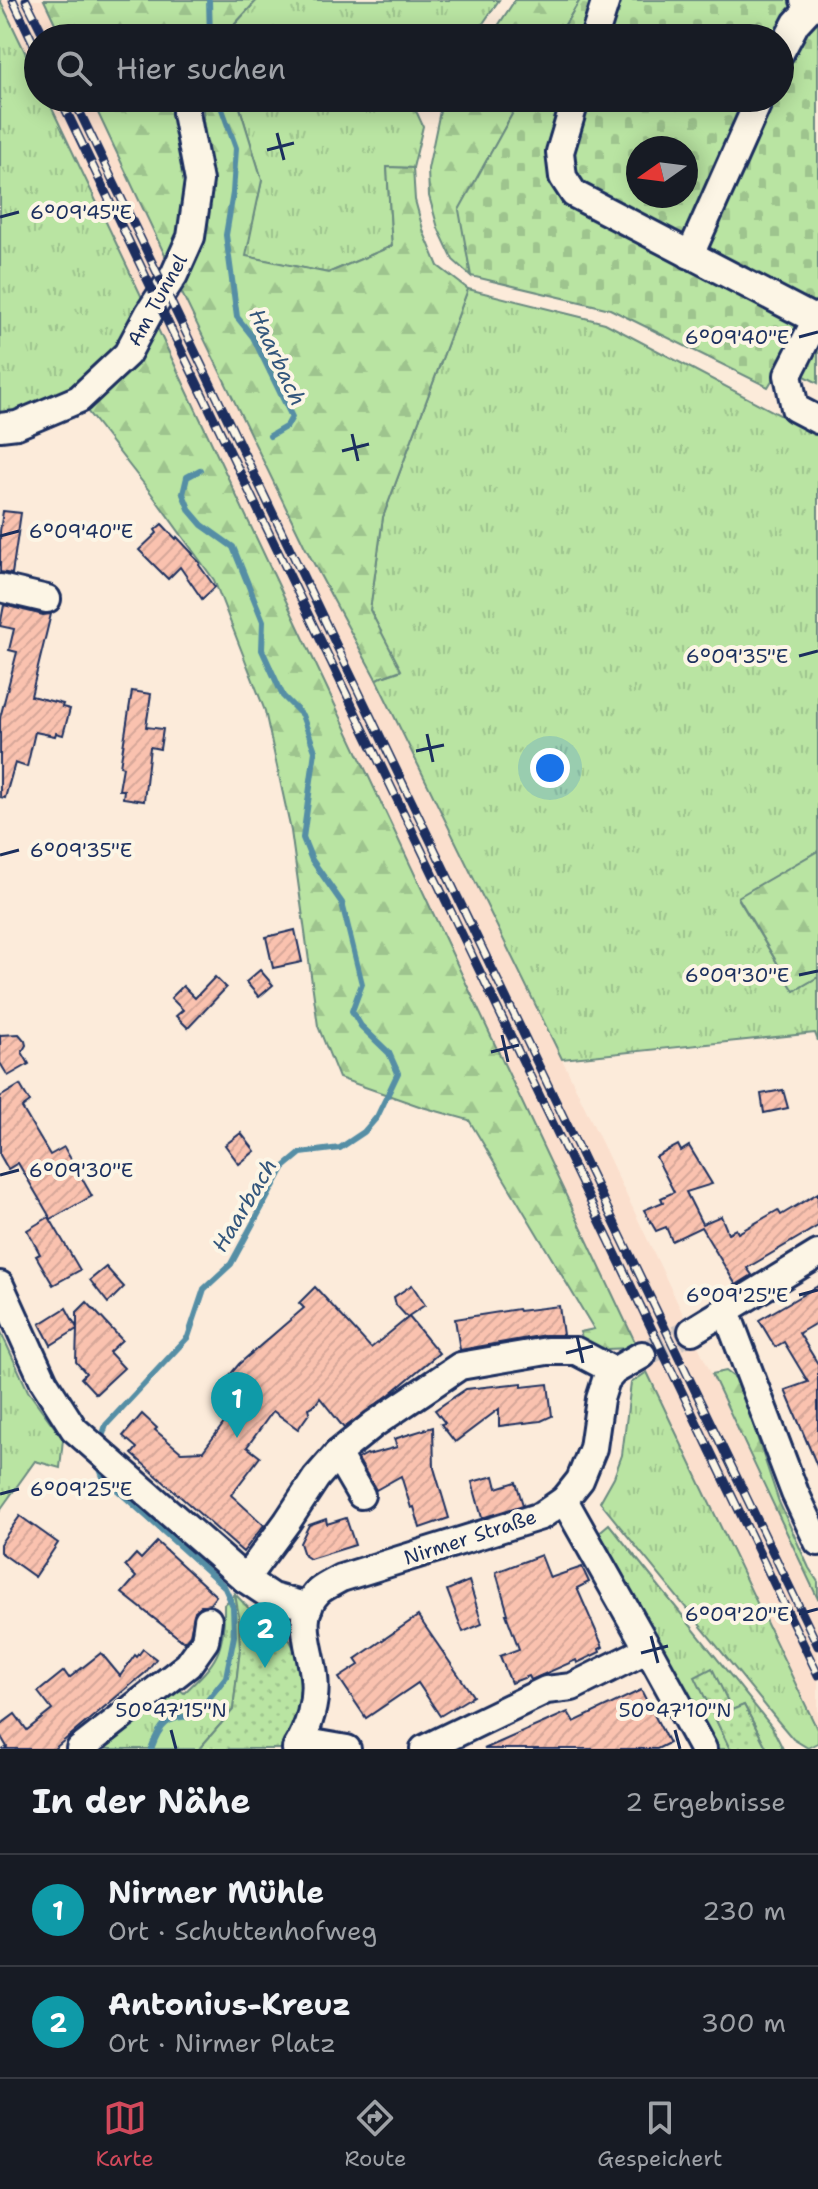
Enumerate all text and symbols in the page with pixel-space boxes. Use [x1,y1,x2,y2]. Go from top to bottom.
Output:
search box [24,24,794,112]
icon: search [52,46,96,90]
text: Hier suchen [116,48,286,89]
north arrow [626,136,698,208]
text: 6°09'45"E [30,199,132,225]
street label: Am Tunnel [121,249,193,351]
water label: Haarbach [242,304,313,411]
text: 6°09'40"E [685,324,789,350]
text: 6°09'40"E [29,518,133,544]
text: 6°09'35"E [686,643,788,669]
your location [530,748,570,788]
text: 6°09'35"E [30,837,132,863]
text: 6°09'30"E [685,962,789,988]
water label: Haarbach [205,1153,284,1257]
text: 6°09'30"E [29,1157,133,1183]
text: 6°09'25"E [686,1282,788,1308]
pin: 1 [211,1372,263,1438]
text: 6°09'25"E [30,1476,132,1502]
street label: Nirmer Straße [400,1503,540,1571]
text: 6°09'20"E [685,1601,789,1627]
pin: 2 [239,1602,291,1668]
text: 50°47'15"N [115,1697,227,1723]
text: 50°47'10"N [618,1697,732,1723]
text: In der Nähe [32,1778,251,1824]
text: 2 Ergebnisse [625,1784,786,1819]
text: Nirmer Mühle [108,1872,324,1913]
text: 1 [52,1893,64,1928]
text: 230 m [702,1893,786,1928]
text: Ort · Schuttenhofweg [108,1913,377,1948]
text: Antonius-Kreuz [108,1984,351,2025]
text: 2 [49,2005,67,2040]
text: 300 m [701,2005,786,2040]
text: Ort · Nirmer Platz [108,2025,336,2060]
tab: Karte [95,2096,154,2173]
tab: Route [345,2096,406,2173]
tab: Gespeichert [597,2096,723,2173]

